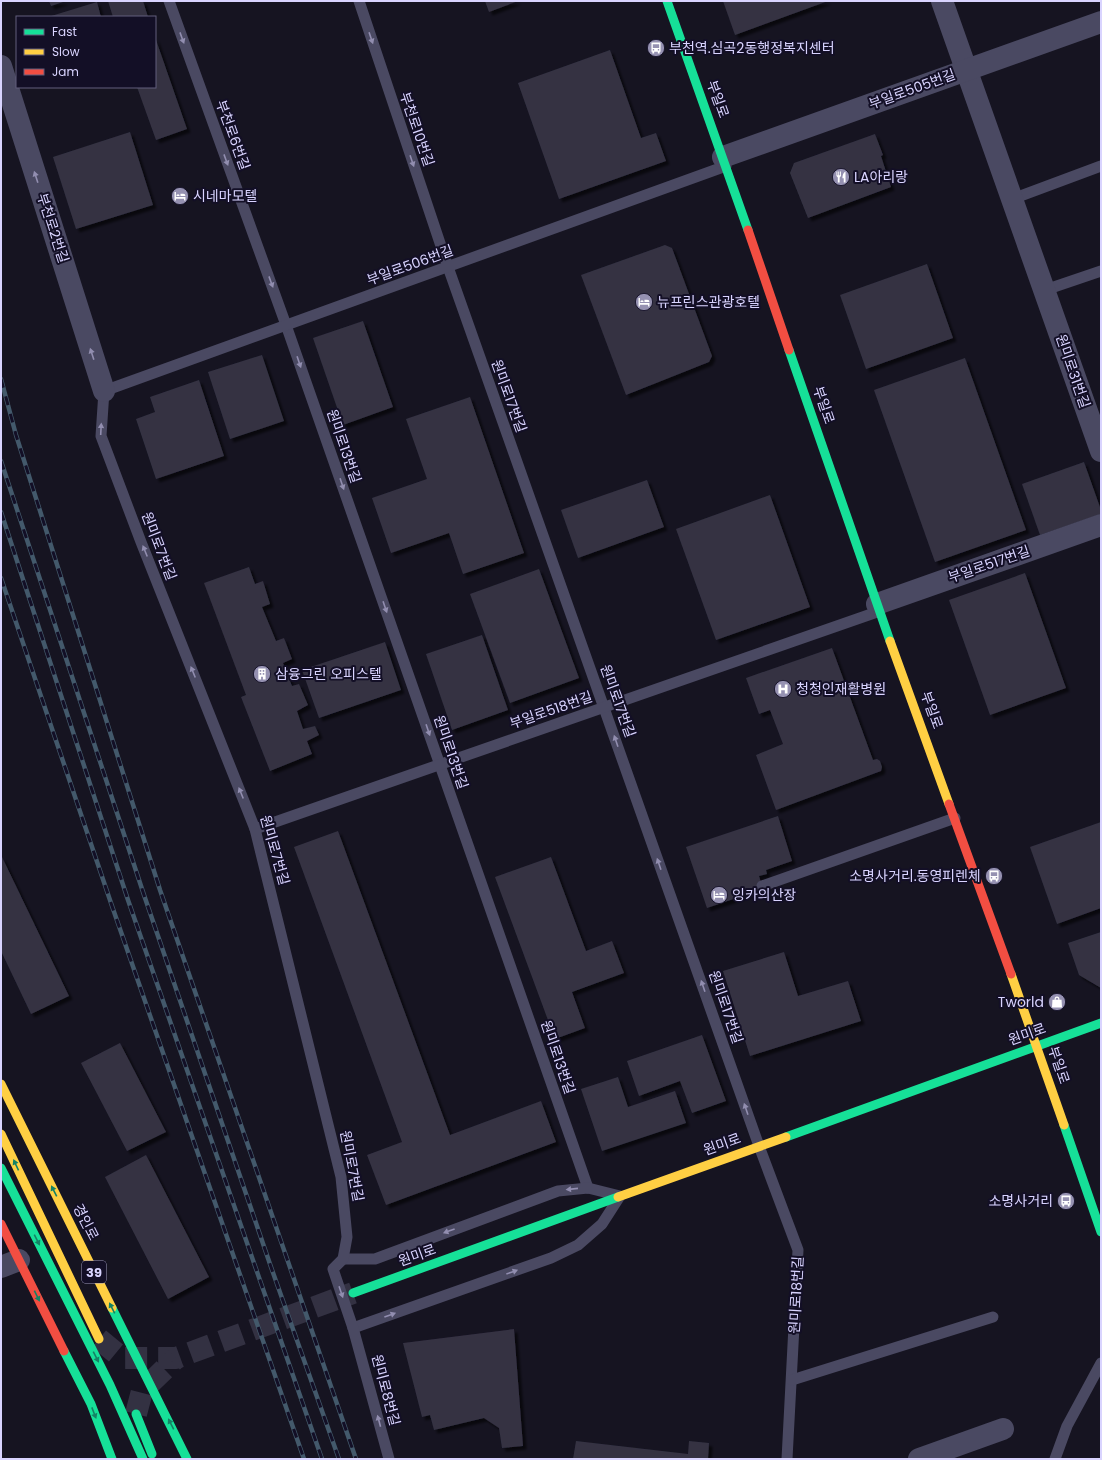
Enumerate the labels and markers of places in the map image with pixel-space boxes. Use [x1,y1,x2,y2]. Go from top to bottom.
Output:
bus stop icon: 부천역.심곡2동행정복지센터 [646,38,666,58]
place label: 부천역.심곡2동행정복지센터 [669,38,835,58]
restaurant icon: LA아리랑 [831,167,851,187]
place label: LA아리랑 [854,167,908,187]
hotel icon: 시네마모텔 [170,186,190,206]
place label: 시네마모텔 [193,186,257,206]
hotel icon: 뉴프린스관광호텔 [634,292,654,312]
place label: 뉴프린스관광호텔 [657,292,760,312]
building icon: 삼융그린 오피스텔 [252,664,272,684]
place label: 삼융그린 오피스텔 [275,664,382,684]
hospital icon: 청청인재활병원 [773,679,793,699]
place label: 청청인재활병원 [796,679,886,699]
place label: 소명사거리.동영피렌체 [849,866,981,886]
bus stop icon: 소명사거리.동영피렌체 [984,866,1004,886]
hotel icon: 잉카의산장 [709,885,729,905]
place label: 잉카의산장 [732,885,797,905]
place label: Tworld [998,992,1044,1012]
shop icon: Tworld [1047,992,1067,1012]
place label: 소명사거리 [989,1191,1053,1211]
bus stop icon: 소명사거리 [1056,1191,1076,1211]

